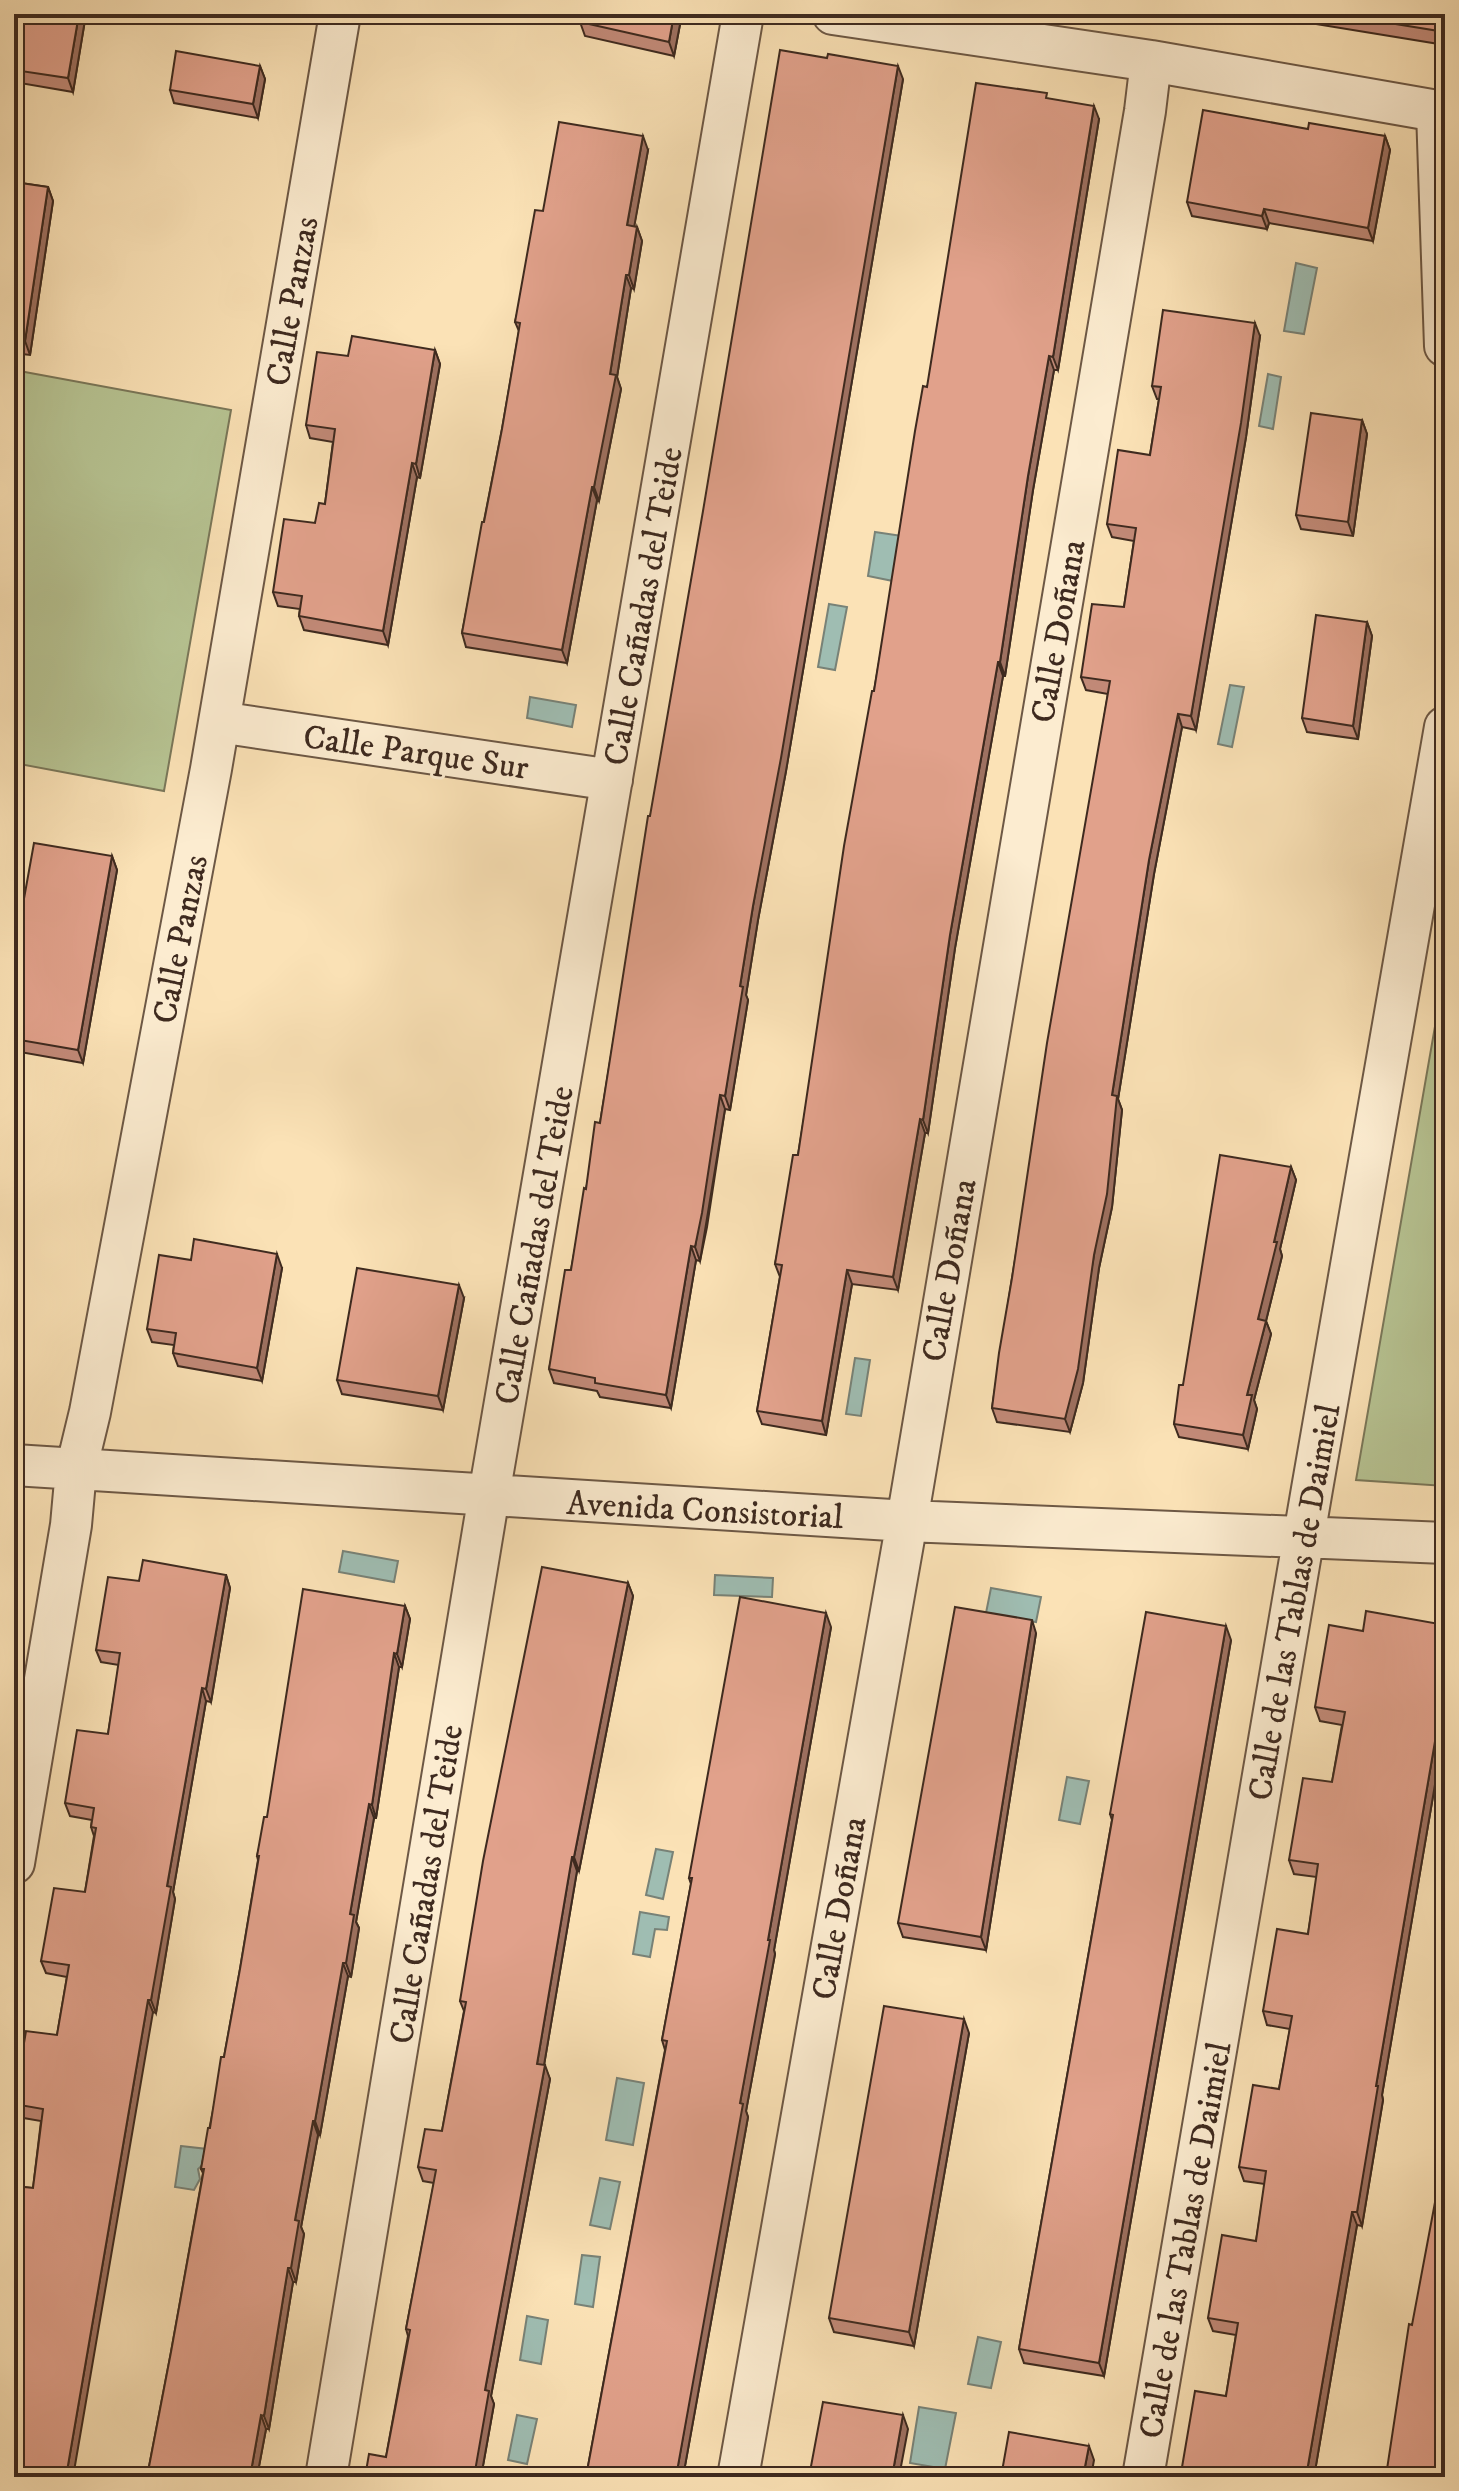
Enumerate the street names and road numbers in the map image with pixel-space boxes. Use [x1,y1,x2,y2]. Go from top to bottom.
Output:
street label: Calle Panzas [257,213,329,389]
street label: Calle Cañadas del Teide [595,444,693,769]
street label: Calle Doñana [1022,536,1096,726]
street label: Calle Parque Sur [300,716,531,790]
street label: Calle Panzas [144,851,218,1027]
street label: Calle Cañadas del Teide [486,1083,584,1408]
street label: Calle Doñana [913,1175,987,1365]
street label: Calle de las Tablas de Daimiel [1239,1400,1351,1804]
street label: Avenida Consistorial [566,1483,845,1539]
street label: Calle Cañadas del Teide [381,1722,473,2047]
street label: Calle Doñana [803,1813,877,2003]
street label: Calle de las Tablas de Daimiel [1130,2038,1242,2442]

